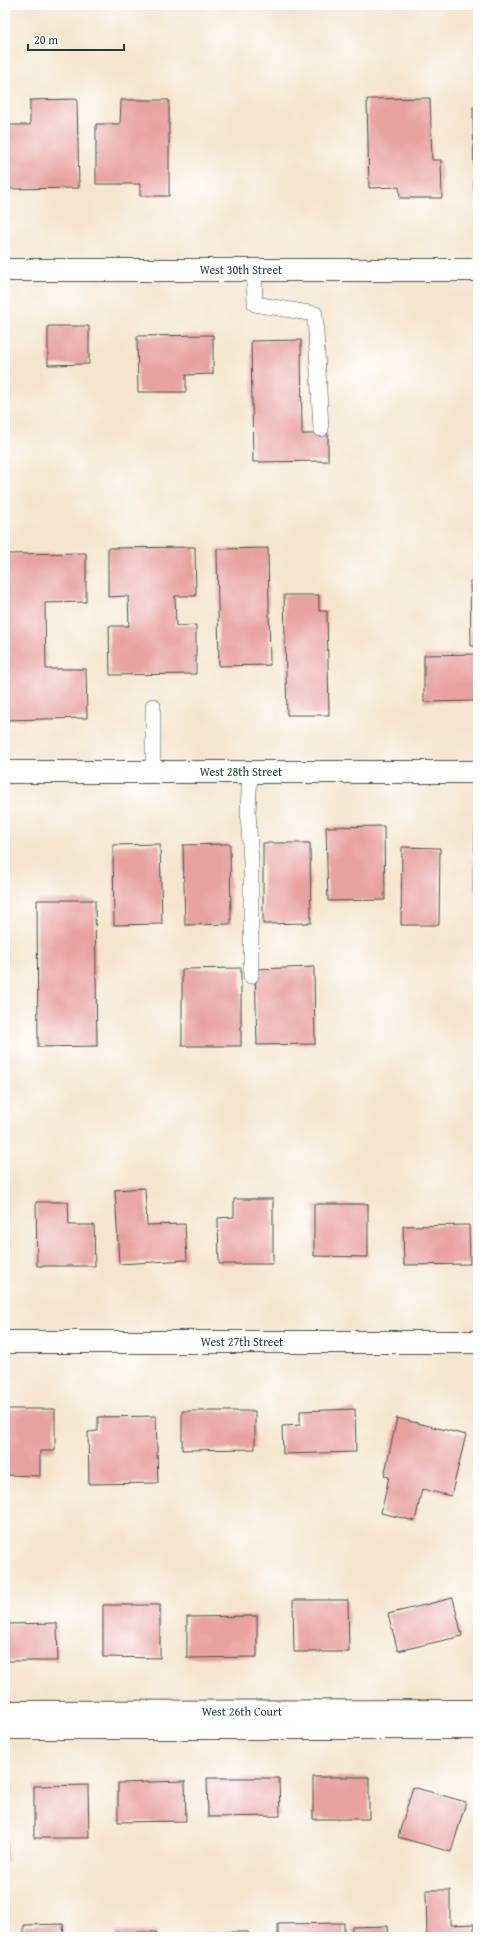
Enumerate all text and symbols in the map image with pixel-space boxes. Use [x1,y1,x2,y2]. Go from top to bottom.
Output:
scale bar [28,26,124,52]
text: 20 m [34,31,58,48]
street label: West 30th Street [200,261,283,278]
street label: West 28th Street [200,763,283,780]
street label: West 27th Street [201,1333,284,1350]
street label: West 26th Court [202,1702,283,1720]

